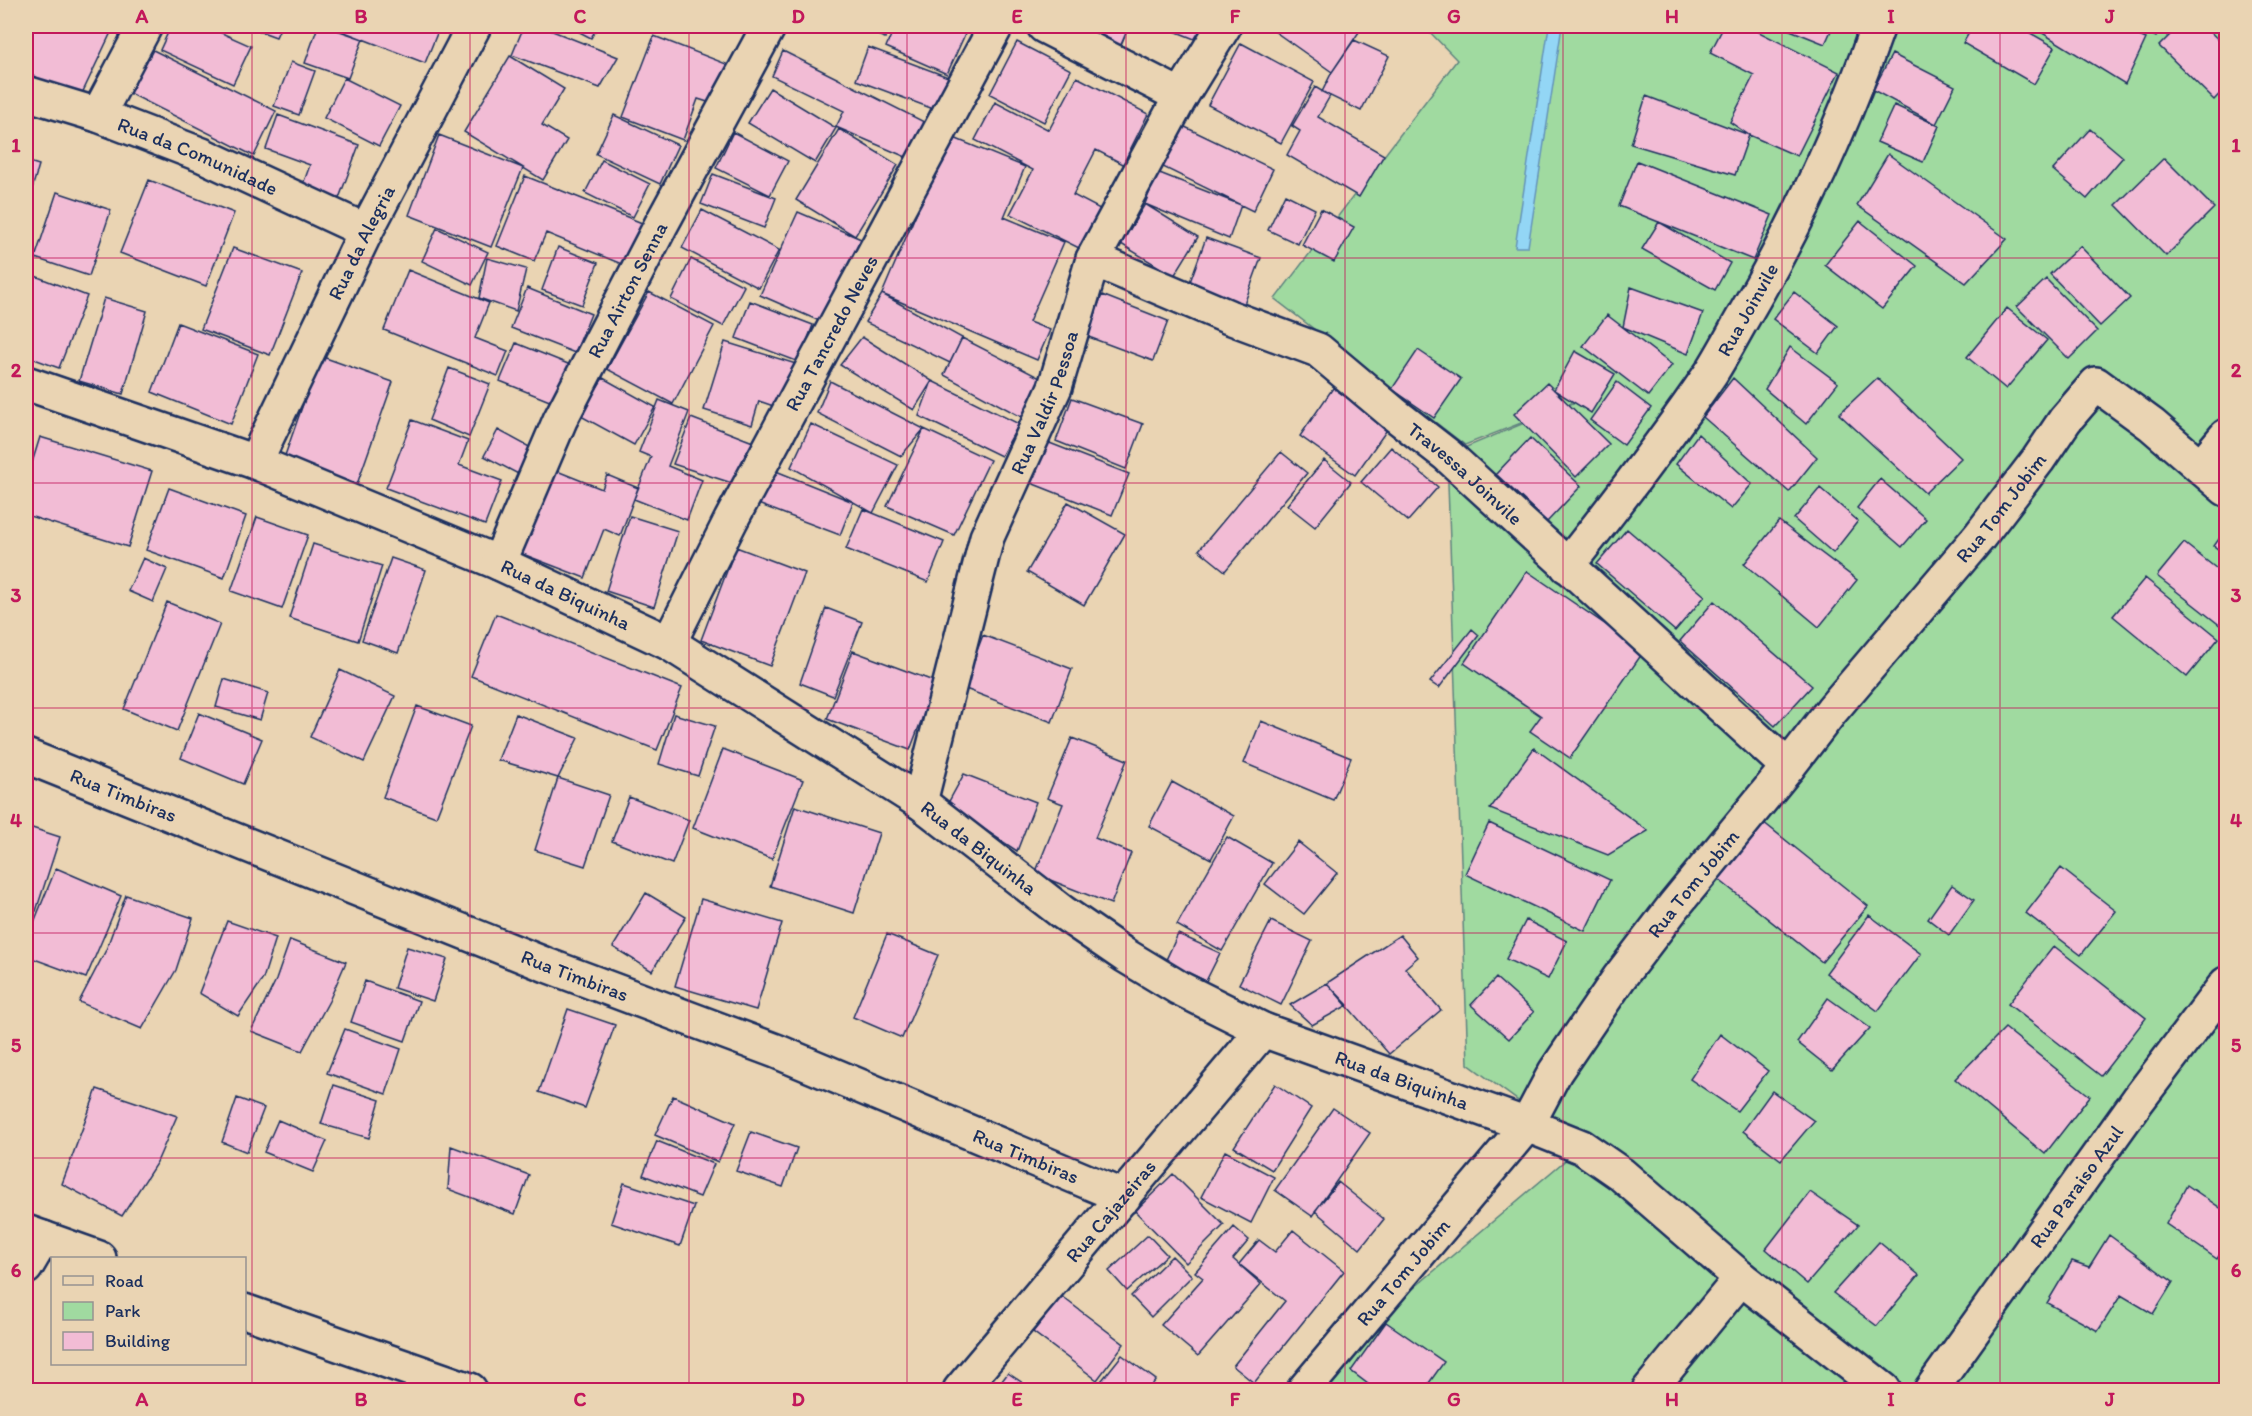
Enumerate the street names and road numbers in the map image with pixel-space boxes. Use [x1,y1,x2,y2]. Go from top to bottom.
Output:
street label: Rua da Comunidade [114,112,282,200]
street label: Rua da Alegria [323,180,400,304]
street label: Rua Airton Senna [582,217,673,362]
street label: Rua Tancredo Neves [780,251,883,415]
street label: Rua Joinvile [1712,259,1783,360]
street label: Rua Valdir Pessoa [1005,327,1083,478]
street label: Travessa Joinvile [1403,417,1528,530]
street label: Rua Tom Jobim [1951,448,2051,567]
street label: Rua da Biquinha [497,554,635,635]
street label: Rua Timbiras [67,763,180,827]
street label: Rua da Biquinha [916,795,1042,901]
street label: Rua Tom Jobim [1642,824,1744,943]
street label: Rua Timbiras [518,944,632,1007]
street label: Rua da Biquinha [1332,1045,1472,1115]
street label: Rua Paraiso Azul [2024,1120,2128,1253]
street label: Rua Timbiras [969,1123,1083,1189]
street label: Rua Cajazeiras [1061,1155,1161,1267]
street label: Rua Tom Jobim [1351,1214,1455,1331]

